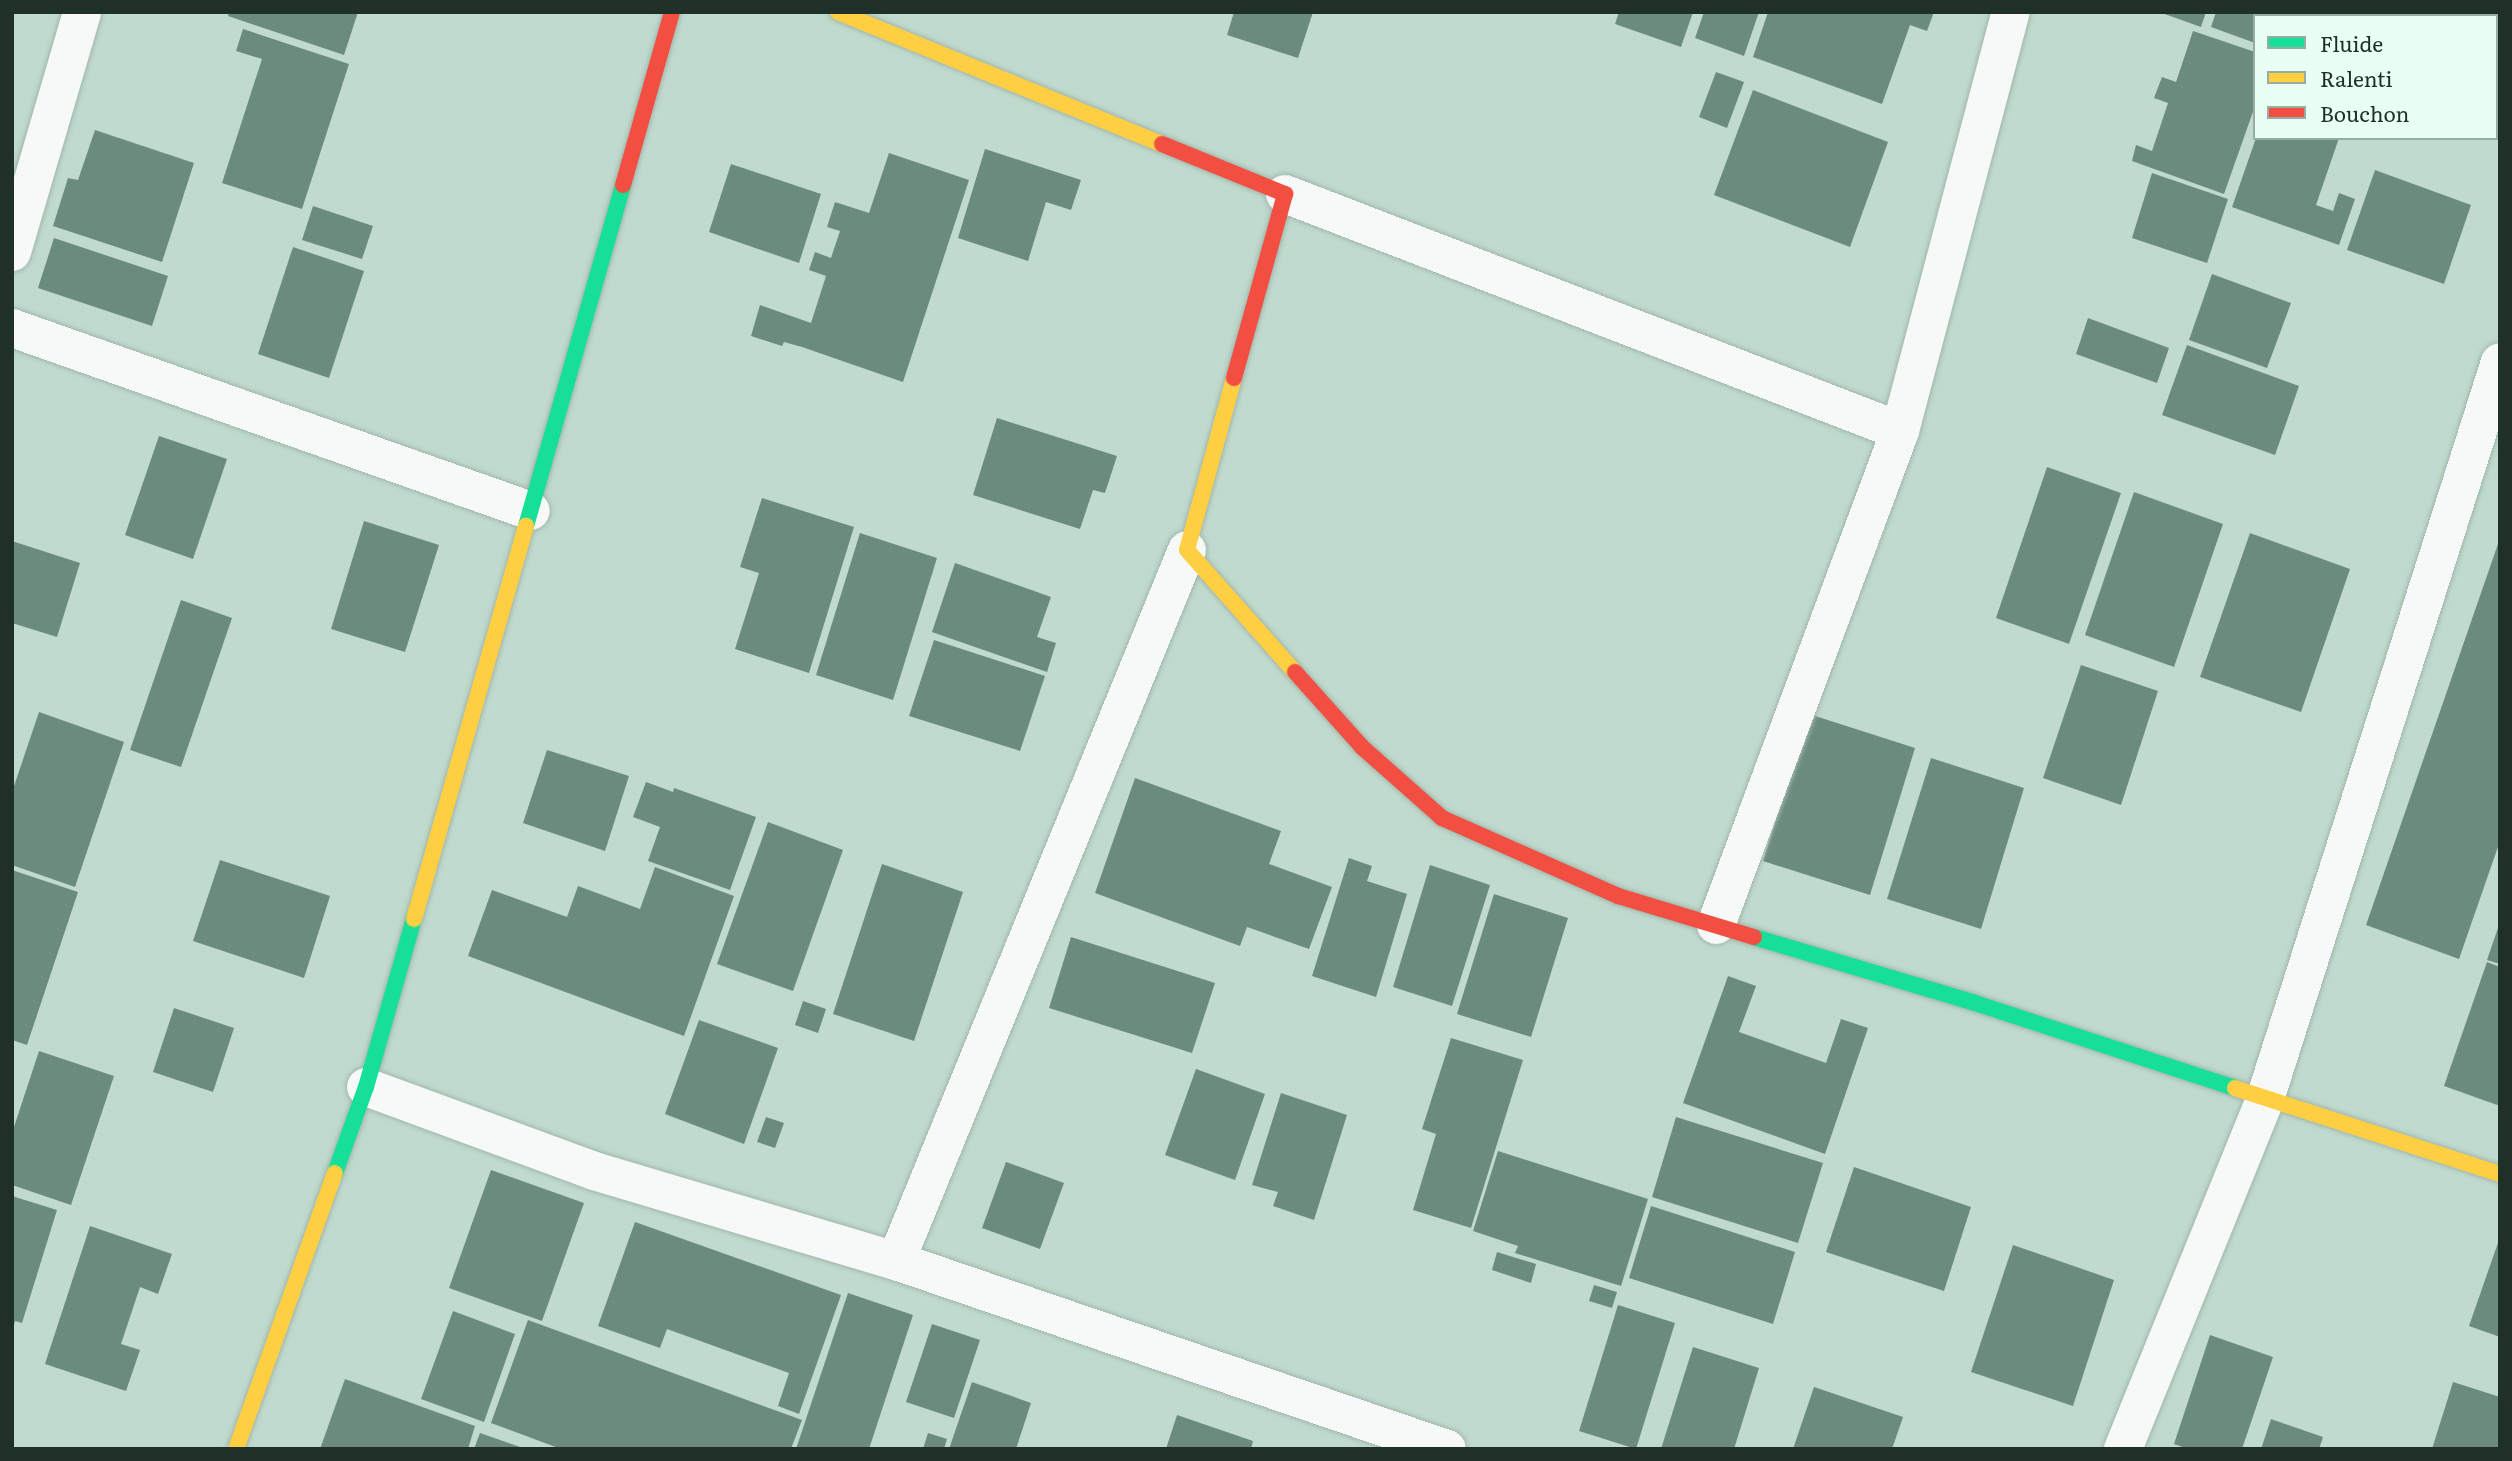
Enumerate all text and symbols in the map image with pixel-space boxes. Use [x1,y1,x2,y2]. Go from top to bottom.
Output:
legend [2253,14,2498,140]
text: Fluide [2320,27,2383,58]
text: Ralenti [2320,62,2393,93]
text: Bouchon [2320,97,2409,128]

